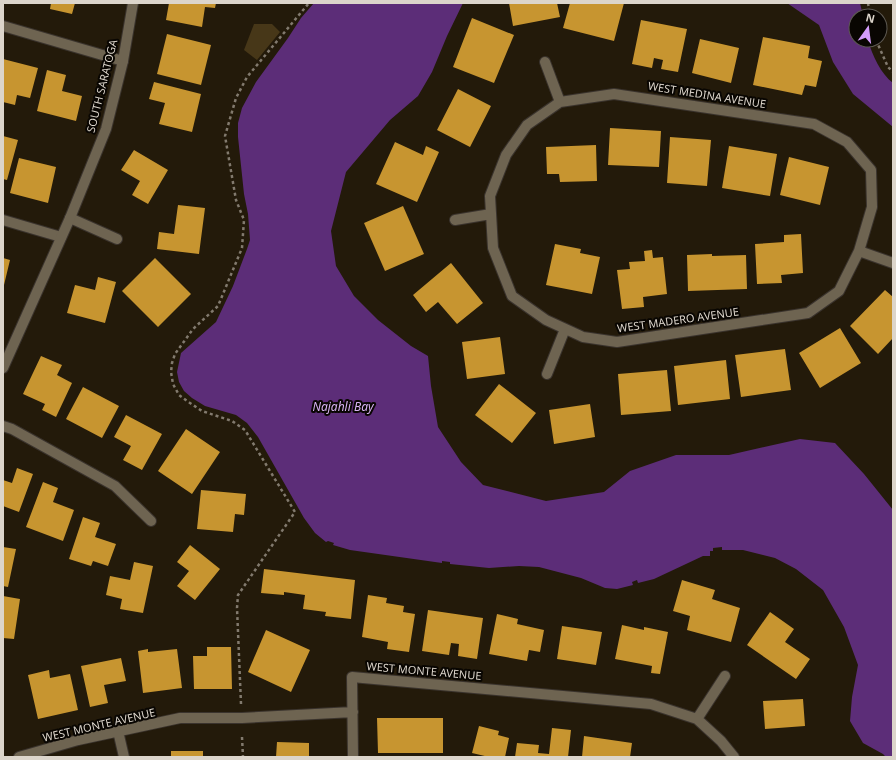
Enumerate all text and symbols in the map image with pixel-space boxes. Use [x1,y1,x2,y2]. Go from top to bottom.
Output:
north arrow [848,8,888,48]
text: N [864,9,877,26]
street label: SOUTH SARATOGA [83,37,121,134]
street label: WEST MEDINA AVENUE [647,78,767,111]
street label: WEST MADERO AVENUE [616,304,740,335]
water label: Najahli Bay [312,398,375,415]
street label: WEST MONTE AVENUE [366,658,482,683]
street label: WEST MONTE AVENUE [41,704,157,745]

